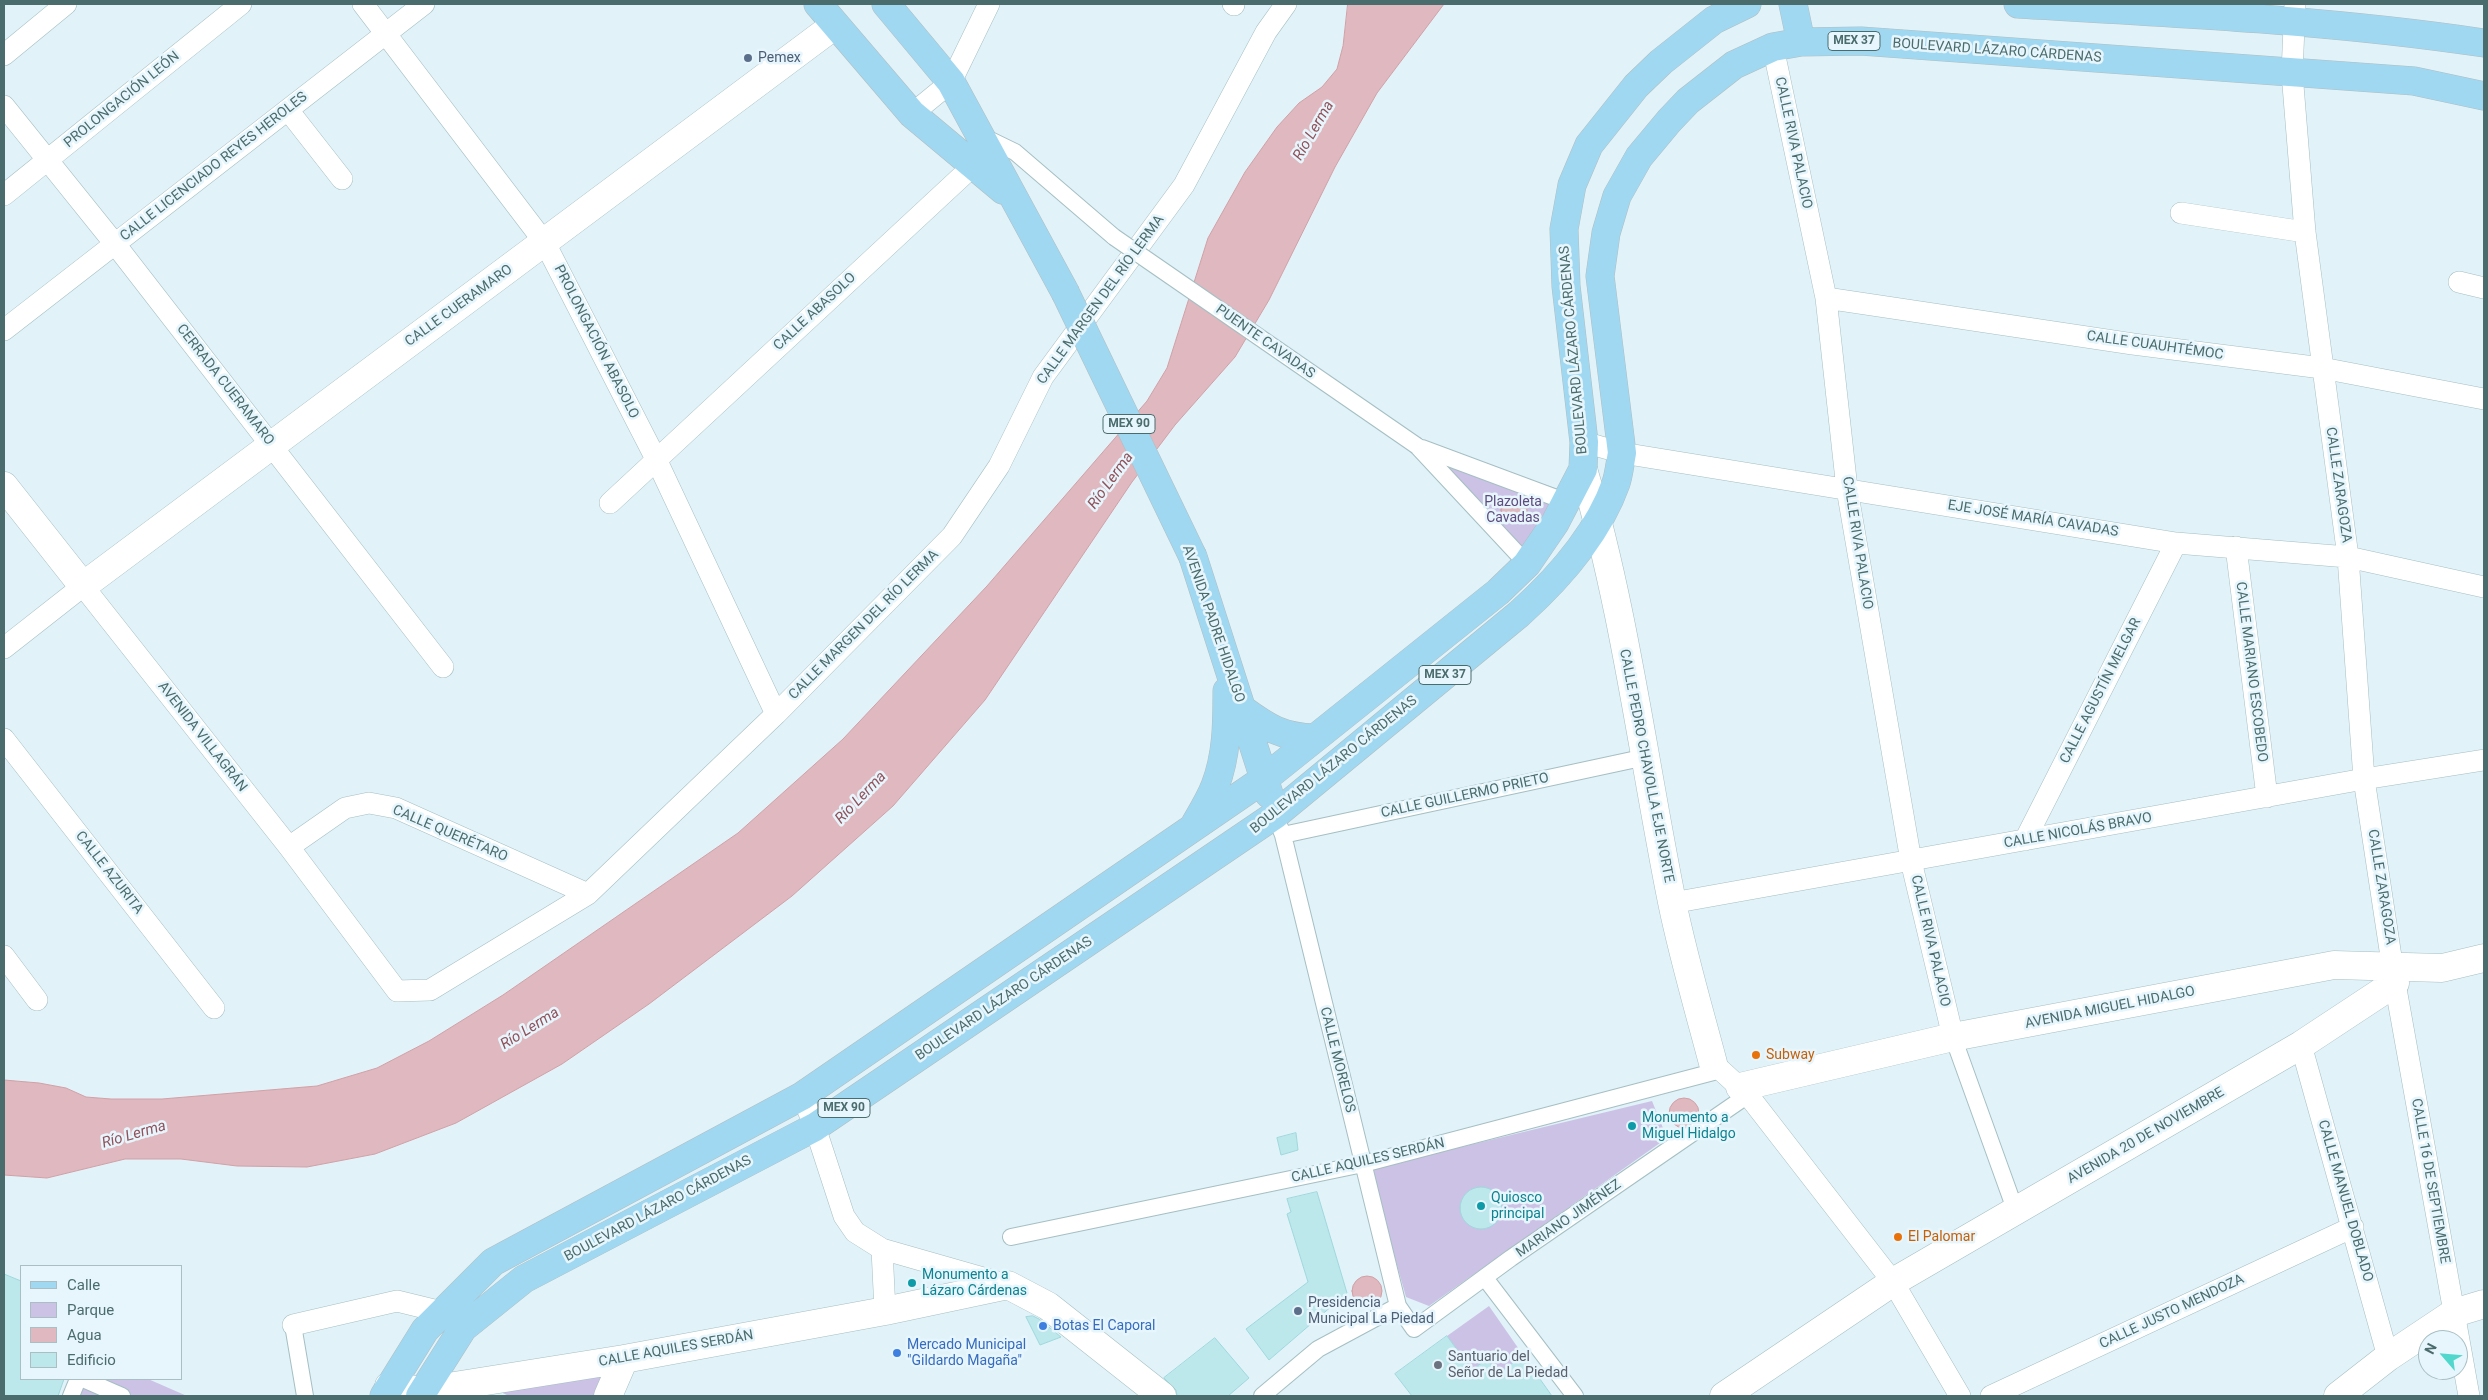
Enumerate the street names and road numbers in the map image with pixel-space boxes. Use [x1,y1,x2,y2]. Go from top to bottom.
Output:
road number: MEX 37 [1828,31,1880,50]
street label: BOULEVARD LÁZARO CÁRDENAS [1892,35,2102,67]
street label: PROLONGACIÓN LEÓN [61,48,183,152]
street label: CALLE RIVA PALACIO [1771,75,1815,211]
street label: CALLE LICENCIADO REYES HEROLES [117,89,311,245]
street label: CALLE MARGEN DEL RÍO LERMA [1034,212,1168,388]
street label: BOULEVARD LÁZARO CÁRDENAS [1557,245,1591,455]
street label: CALLE CUERAMARO [402,261,516,351]
street label: PROLONGACIÓN ABASOLO [550,262,642,422]
street label: CALLE ABASOLO [770,270,860,354]
street label: PUENTE CAVADAS [1212,302,1318,382]
street label: CERRADA CUERAMARO [173,321,277,449]
street label: CALLE CUAUHTÉMOC [2086,328,2224,364]
road number: MEX 90 [1103,414,1155,434]
street label: CALLE ZARAGOZA [2322,426,2354,544]
street label: CALLE RIVA PALACIO [1838,475,1876,611]
street label: EJE JOSÉ MARÍA CAVADAS [1946,497,2120,541]
street label: AVENIDA PADRE HIDALGO [1178,543,1248,705]
street label: CALLE MARGEN DEL RÍO LERMA [786,547,942,703]
street label: CALLE MARIANO ESCOBEDO [2232,581,2270,763]
street label: CALLE AGUSTÍN MELGAR [2057,615,2145,767]
street label: CALLE PEDRO CHAVOLLA EJE NORTE [1615,648,1677,884]
road number: MEX 37 [1419,666,1471,684]
street label: AVENIDA VILLAGRÁN [154,679,250,795]
street label: BOULEVARD LÁZARO CÁRDENAS [1247,693,1421,837]
street label: CALLE GUILLERMO PRIETO [1379,770,1551,822]
street label: CALLE QUERÉTARO [390,802,510,866]
street label: CALLE NICOLÁS BRAVO [2003,810,2153,852]
street label: CALLE AZURITA [71,828,147,918]
street label: CALLE ZARAGOZA [2364,828,2398,946]
street label: CALLE RIVA PALACIO [1907,874,1953,1008]
street label: BOULEVARD LÁZARO CÁRDENAS [912,933,1096,1065]
street label: AVENIDA MIGUEL HIDALGO [2024,983,2196,1033]
street label: CALLE MORELOS [1316,1005,1358,1115]
street label: AVENIDA 20 DE NOVIEMBRE [2065,1084,2227,1188]
street label: CALLE 16 DE SEPTIEMBRE [2407,1097,2453,1265]
road number: MEX 90 [818,1098,870,1118]
street label: CALLE MANUEL DOBLADO [2314,1118,2376,1284]
street label: CALLE AQUILES SERDÁN [1290,1135,1446,1187]
street label: BOULEVARD LÁZARO CÁRDENAS [562,1152,754,1266]
street label: MARIANO JIMÉNEZ [1513,1176,1625,1262]
street label: CALLE JUSTO MENDOZA [2097,1271,2247,1353]
street label: CALLE AQUILES SERDÁN [597,1327,755,1371]

